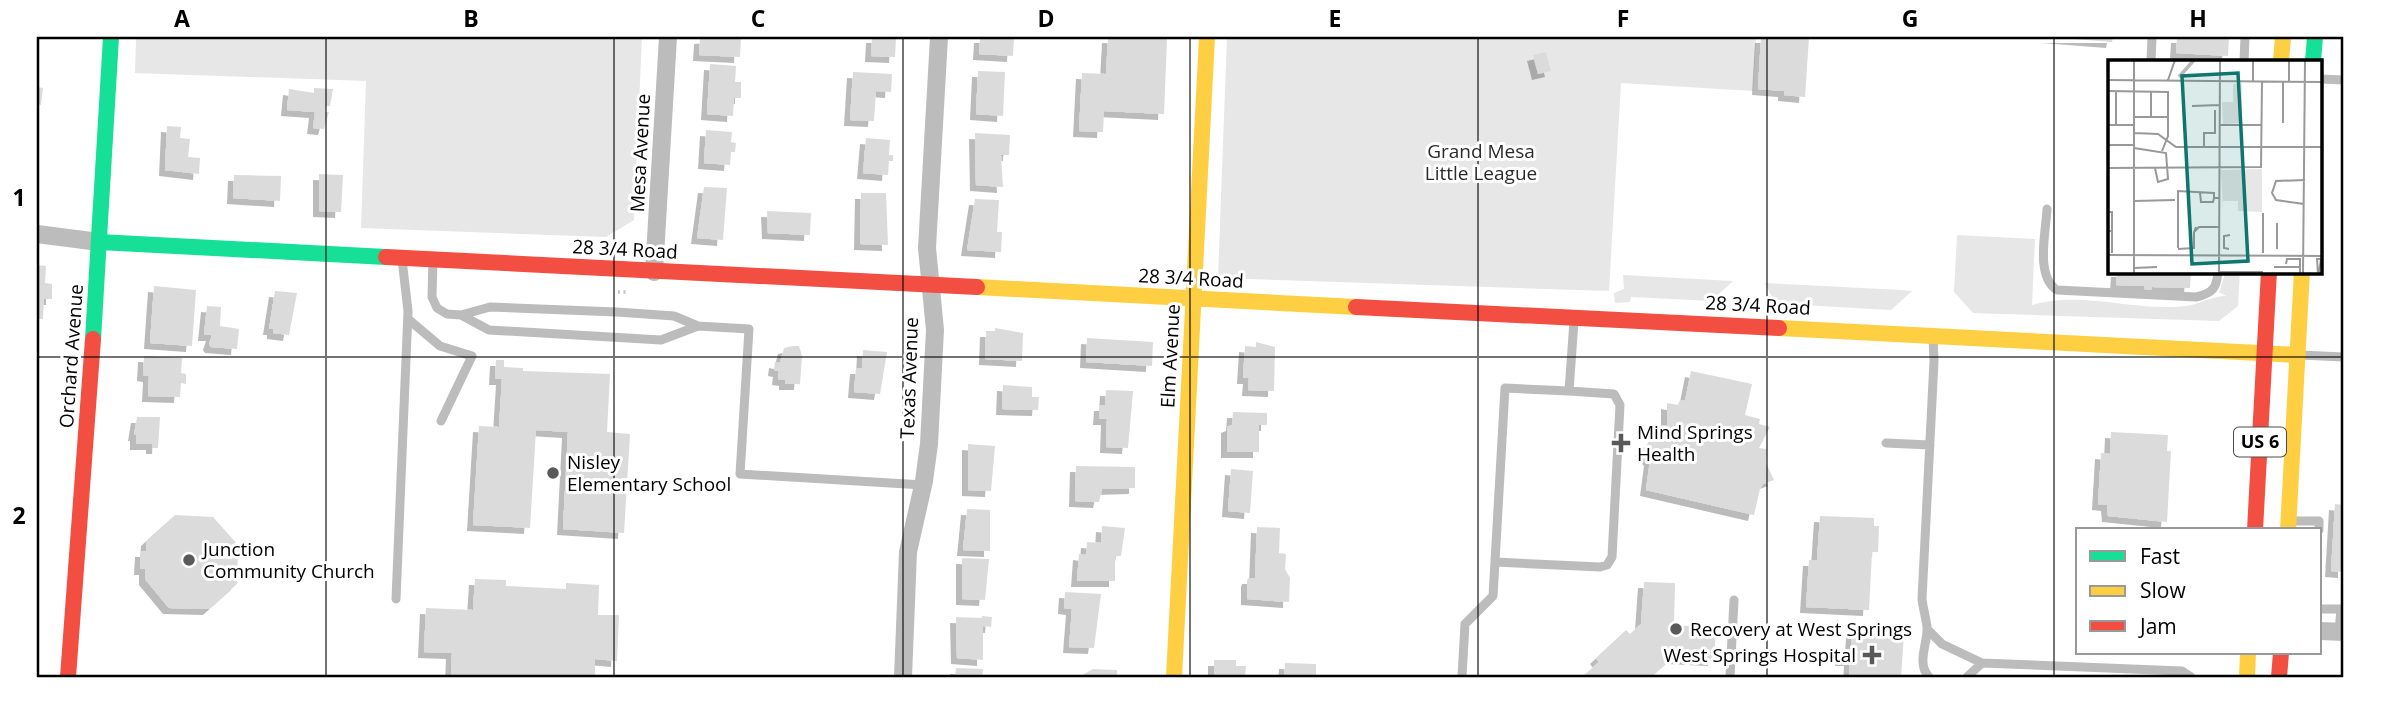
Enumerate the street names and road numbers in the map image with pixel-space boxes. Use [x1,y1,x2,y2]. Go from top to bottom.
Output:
street label: Mesa Avenue [624,93,656,213]
street label: 28 3/4 Road [572,233,678,265]
street label: 28 3/4 Road [1138,262,1244,294]
street label: Orchard Avenue [53,283,89,429]
street label: 28 3/4 Road [1705,289,1811,321]
street label: Elm Avenue [1154,303,1186,409]
street label: Texas Avenue [894,317,924,439]
road number: US 6 [2234,428,2286,457]

